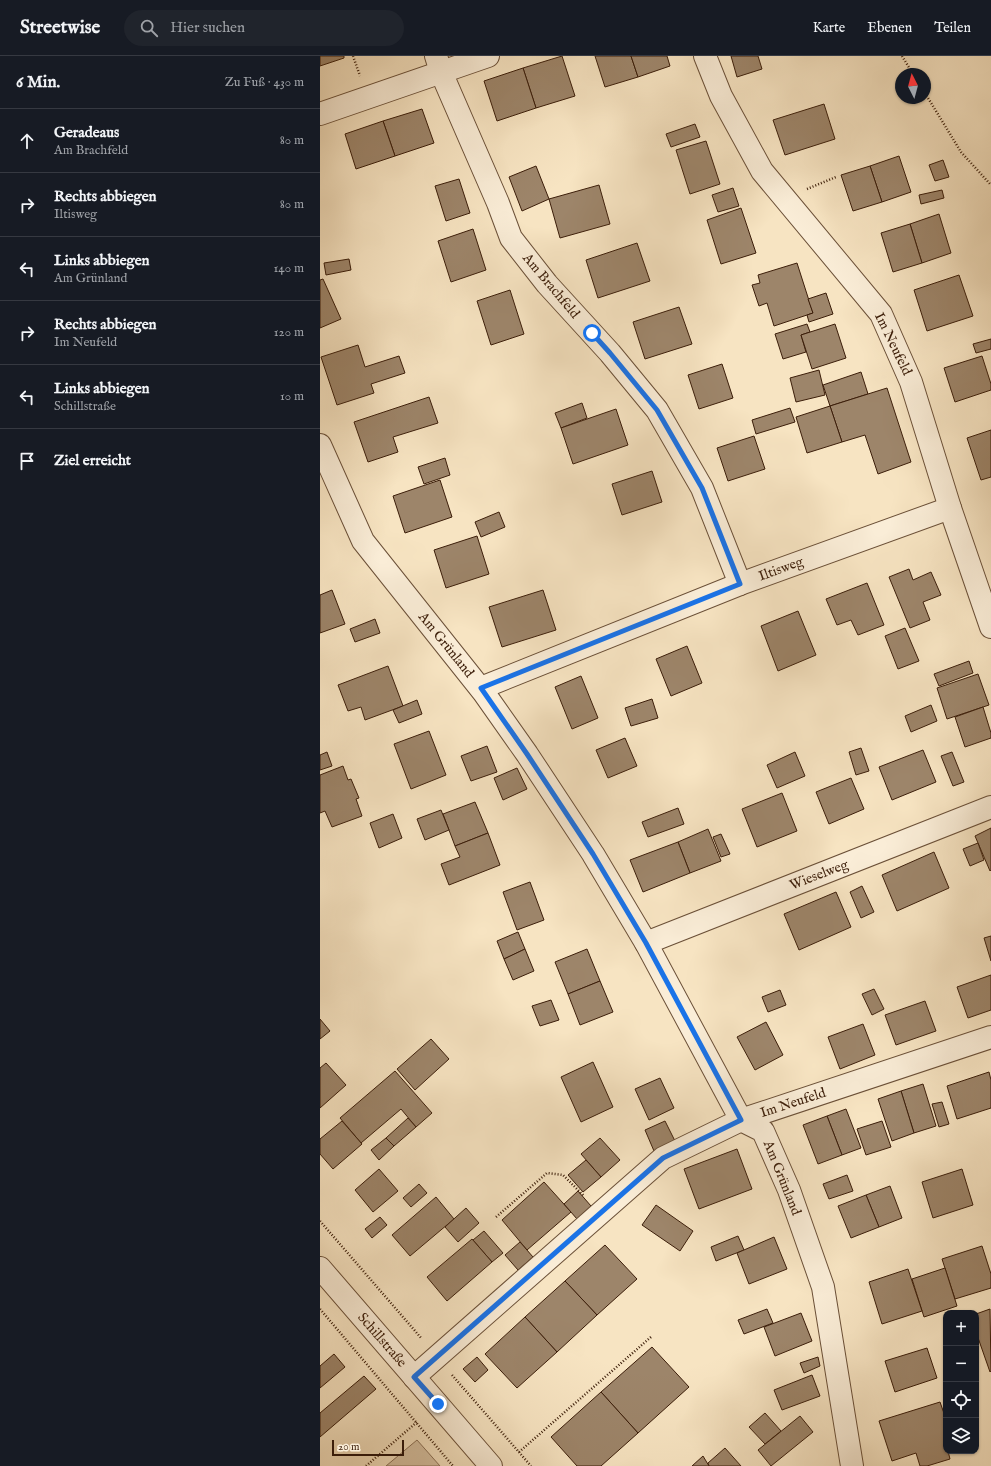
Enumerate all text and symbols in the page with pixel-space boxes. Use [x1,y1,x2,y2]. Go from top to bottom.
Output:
search box [124,10,404,46]
text: Streetwise [20,16,100,40]
icon: search [138,17,160,39]
text: Hier suchen [170,18,245,37]
text: Karte [813,19,845,37]
text: Ebenen [867,19,912,37]
text: Teilen [934,19,971,37]
north arrow [895,68,931,104]
text: 6 Min. [16,72,60,93]
text: Zu Fuß · 430 m [225,74,304,91]
text: Geradeaus [54,123,119,142]
icon: ahead [16,130,38,152]
text: 80 m [280,132,304,149]
text: Am Brachfeld [54,142,128,159]
text: Rechts abbiegen [54,187,157,206]
icon: right [16,194,38,216]
text: 80 m [280,196,304,213]
text: Iltisweg [54,206,97,223]
street label: Am Brachfeld [518,249,584,323]
text: Links abbiegen [54,251,150,270]
icon: left [16,258,38,280]
text: 140 m [274,260,304,277]
text: Am Grünland [54,270,127,287]
street label: Im Neufeld [870,309,916,379]
text: Rechts abbiegen [54,315,157,334]
icon: right [16,322,38,344]
text: 120 m [274,324,304,341]
route start [583,324,601,342]
text: Im Neufeld [54,334,117,351]
text: Links abbiegen [54,379,150,398]
icon: left [16,386,38,408]
text: 10 m [280,388,304,405]
text: Schillstraße [54,398,116,415]
icon: arrive [16,450,38,472]
text: Ziel erreicht [54,451,131,470]
street label: Iltisweg [756,552,806,585]
street label: Am Grünland [413,608,478,682]
street label: Wieselweg [787,855,851,894]
street label: Im Neufeld [758,1084,829,1122]
street label: Am Grünland [758,1137,805,1219]
street label: Schillstraße [353,1309,411,1371]
map controls [943,1310,979,1454]
button: + [943,1310,979,1346]
button: − [943,1346,979,1382]
button: locate [943,1382,979,1418]
route end [429,1395,447,1413]
button: layers [943,1418,979,1454]
scale bar [332,1438,404,1457]
text: 20 m [338,1440,359,1454]

